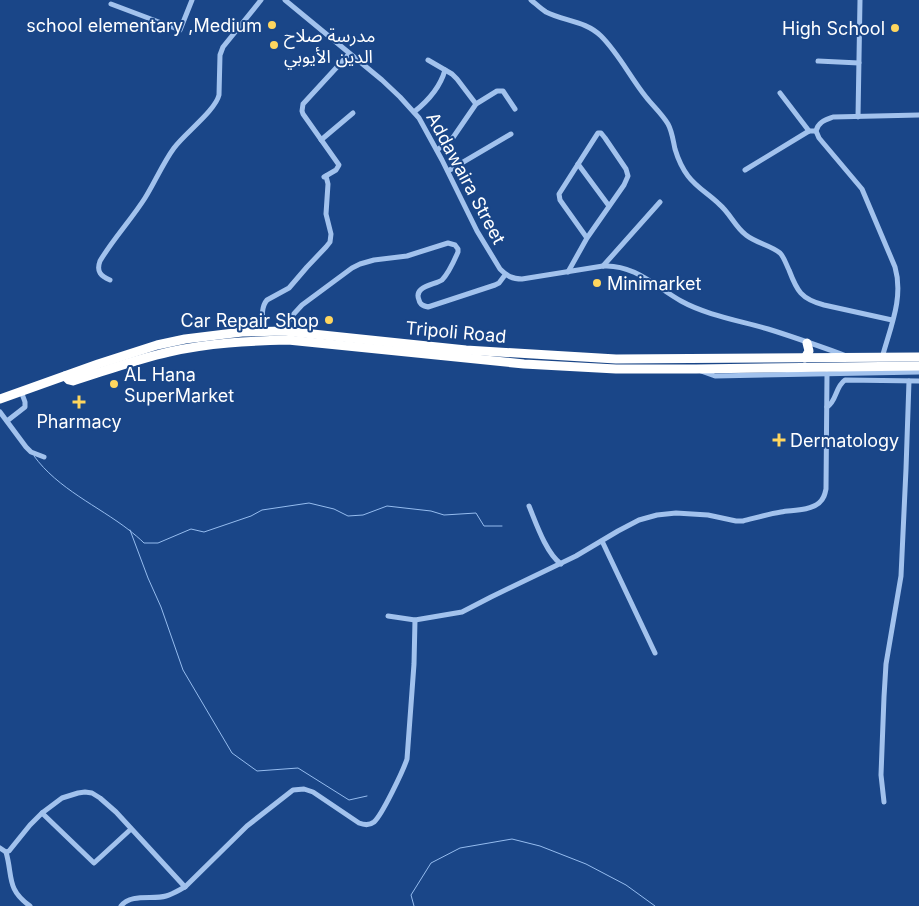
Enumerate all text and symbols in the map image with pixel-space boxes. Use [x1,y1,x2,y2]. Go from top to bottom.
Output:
place label: school elementary ,Medium [26,15,262,36]
place label: High School [782,18,885,39]
marker: school elementary ,Medium [266,19,278,31]
marker: High School [889,22,901,34]
place label: مدرسة صلاح الدين الأيوبي [284,25,376,70]
marker: مدرسة صلاح الدين الأيوبي [268,39,280,51]
street label: Addawaira Street [422,108,510,248]
place label: Minimarket [607,273,702,294]
marker: Minimarket [591,277,603,289]
place label: Car Repair Shop [181,310,319,331]
marker: Car Repair Shop [323,314,335,326]
street label: Tripoli Road [405,317,507,347]
place label: AL Hana SuperMarket [124,364,234,406]
marker: AL Hana SuperMarket [108,378,120,390]
marker: Pharmacy [73,396,85,408]
place label: Pharmacy [36,411,122,432]
place label: Dermatology [790,430,899,451]
marker: Dermatology [772,433,786,447]

